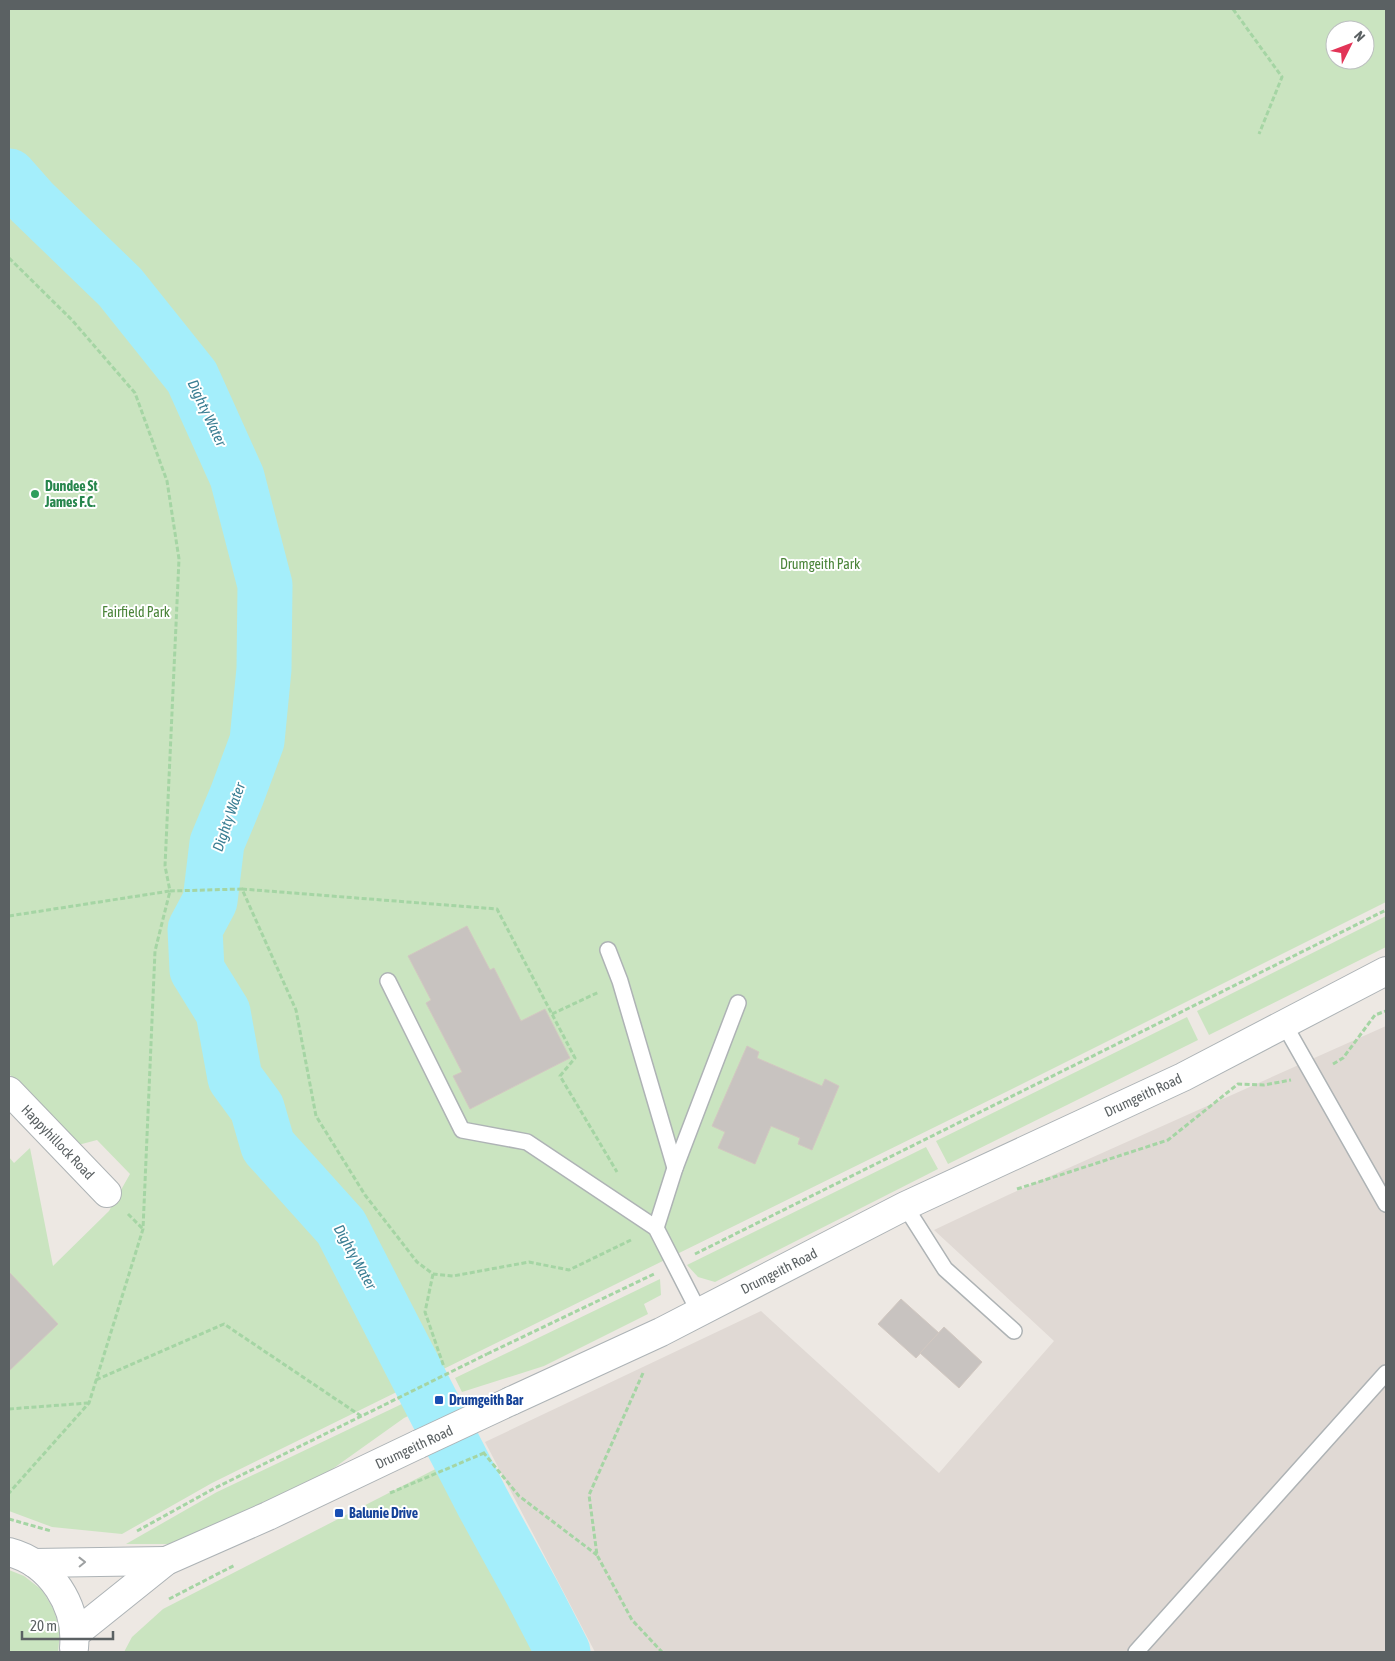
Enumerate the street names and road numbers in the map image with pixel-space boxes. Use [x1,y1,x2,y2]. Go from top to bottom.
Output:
street label: Drumgeith Road [1102,1070,1184,1120]
street label: Happyhillock Road [18,1101,98,1183]
street label: Drumgeith Road [738,1245,820,1297]
street label: Drumgeith Road [373,1422,455,1472]

